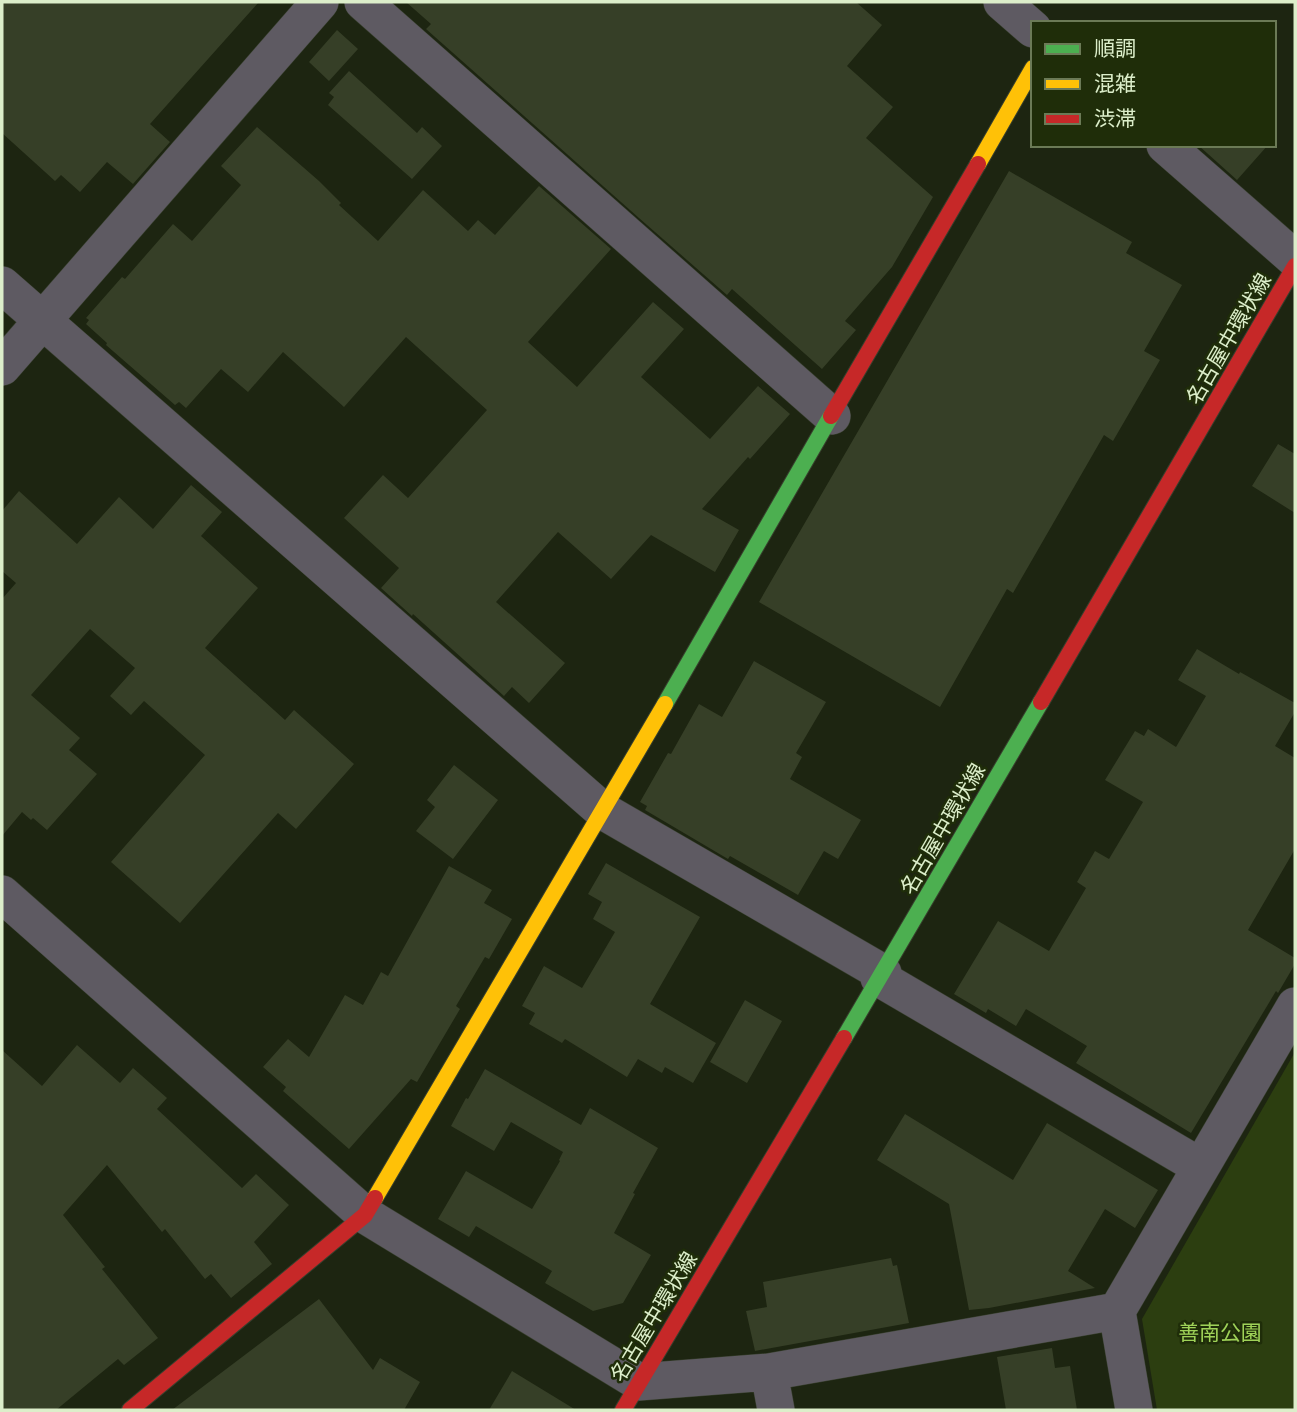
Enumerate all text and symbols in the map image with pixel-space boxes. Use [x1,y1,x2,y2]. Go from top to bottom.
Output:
legend [1031,21,1276,147]
text: 順調 [1094,35,1136,62]
text: 混雑 [1094,70,1136,97]
text: 渋滞 [1094,105,1136,132]
street label: 名古屋中環状線 [1180,268,1277,409]
street label: 名古屋中環状線 [894,758,991,899]
street label: 名古屋中環状線 [604,1247,703,1387]
park label: 善南公園 [1178,1319,1262,1346]

